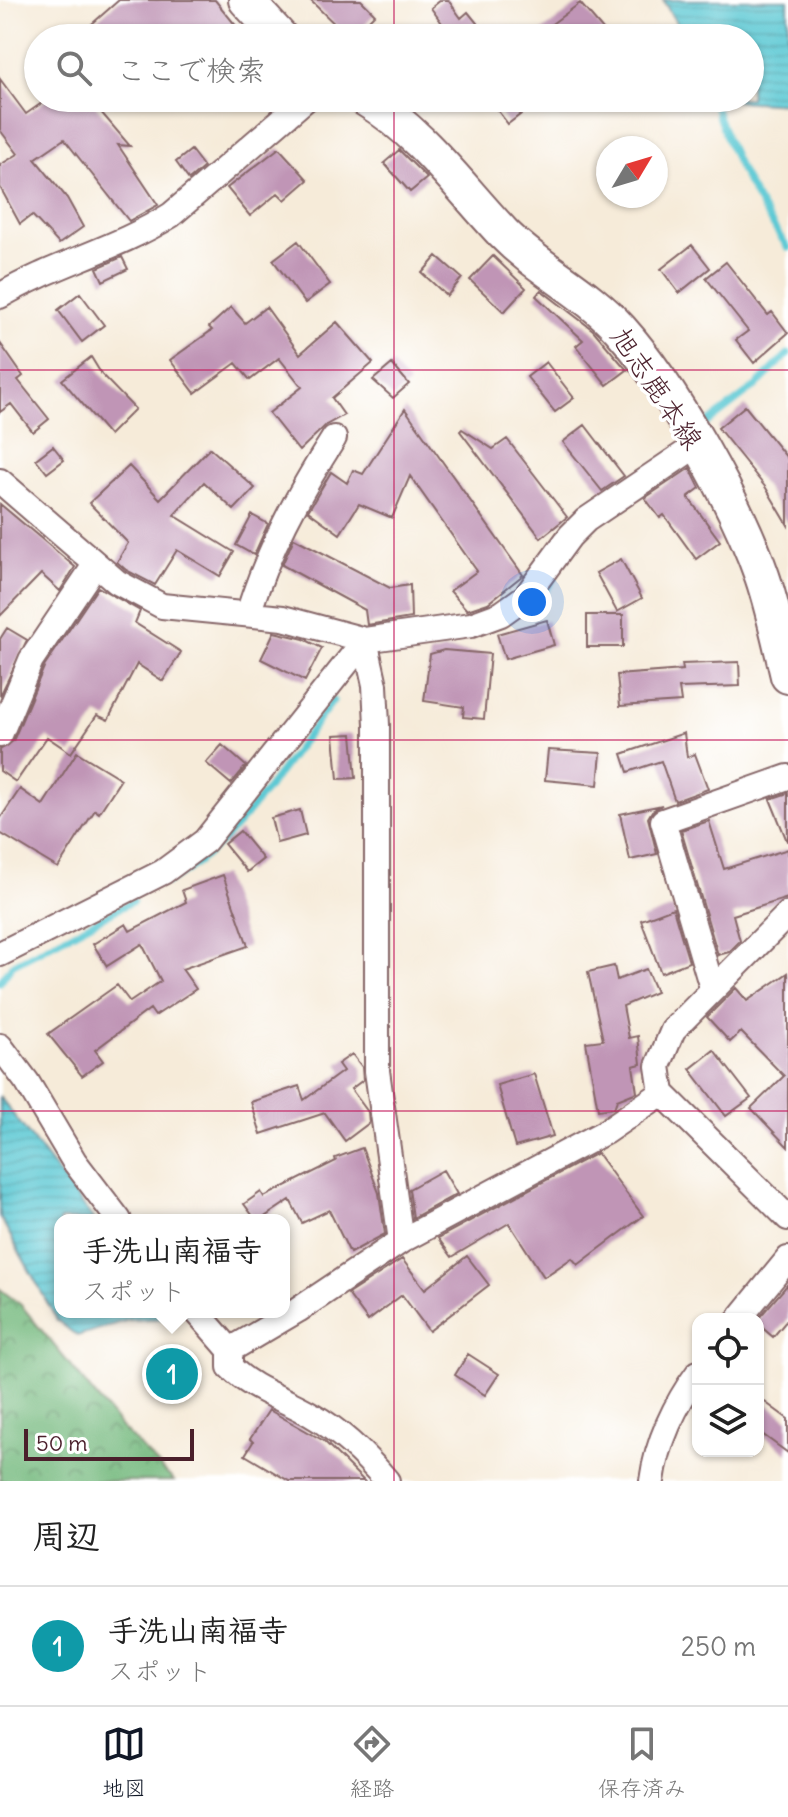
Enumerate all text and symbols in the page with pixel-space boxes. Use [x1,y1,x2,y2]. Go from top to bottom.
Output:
search box [24,24,764,112]
icon: search [52,46,96,90]
text: ここで検索 [116,51,266,89]
north arrow [596,136,668,208]
street label: 旭志鹿本線 [603,320,711,456]
your location [512,582,552,622]
popup [54,1214,290,1318]
text: 手洗山南福寺 [82,1231,262,1269]
text: スポット [82,1274,186,1307]
map controls [692,1313,764,1457]
button: locate [692,1313,764,1385]
pin: 1 [146,1344,198,1404]
button: layers [692,1385,764,1457]
scale bar [24,1425,194,1461]
text: 50 m [36,1429,88,1457]
text: 周辺 [32,1514,100,1557]
text: 手洗山南福寺 [108,1611,288,1649]
text: 1 [53,1630,63,1663]
text: 250 m [681,1630,756,1663]
text: スポット [108,1654,212,1687]
tab: 地図 [102,1722,146,1802]
tab: 経路 [350,1722,394,1802]
tab: 保存済み [598,1722,686,1802]

